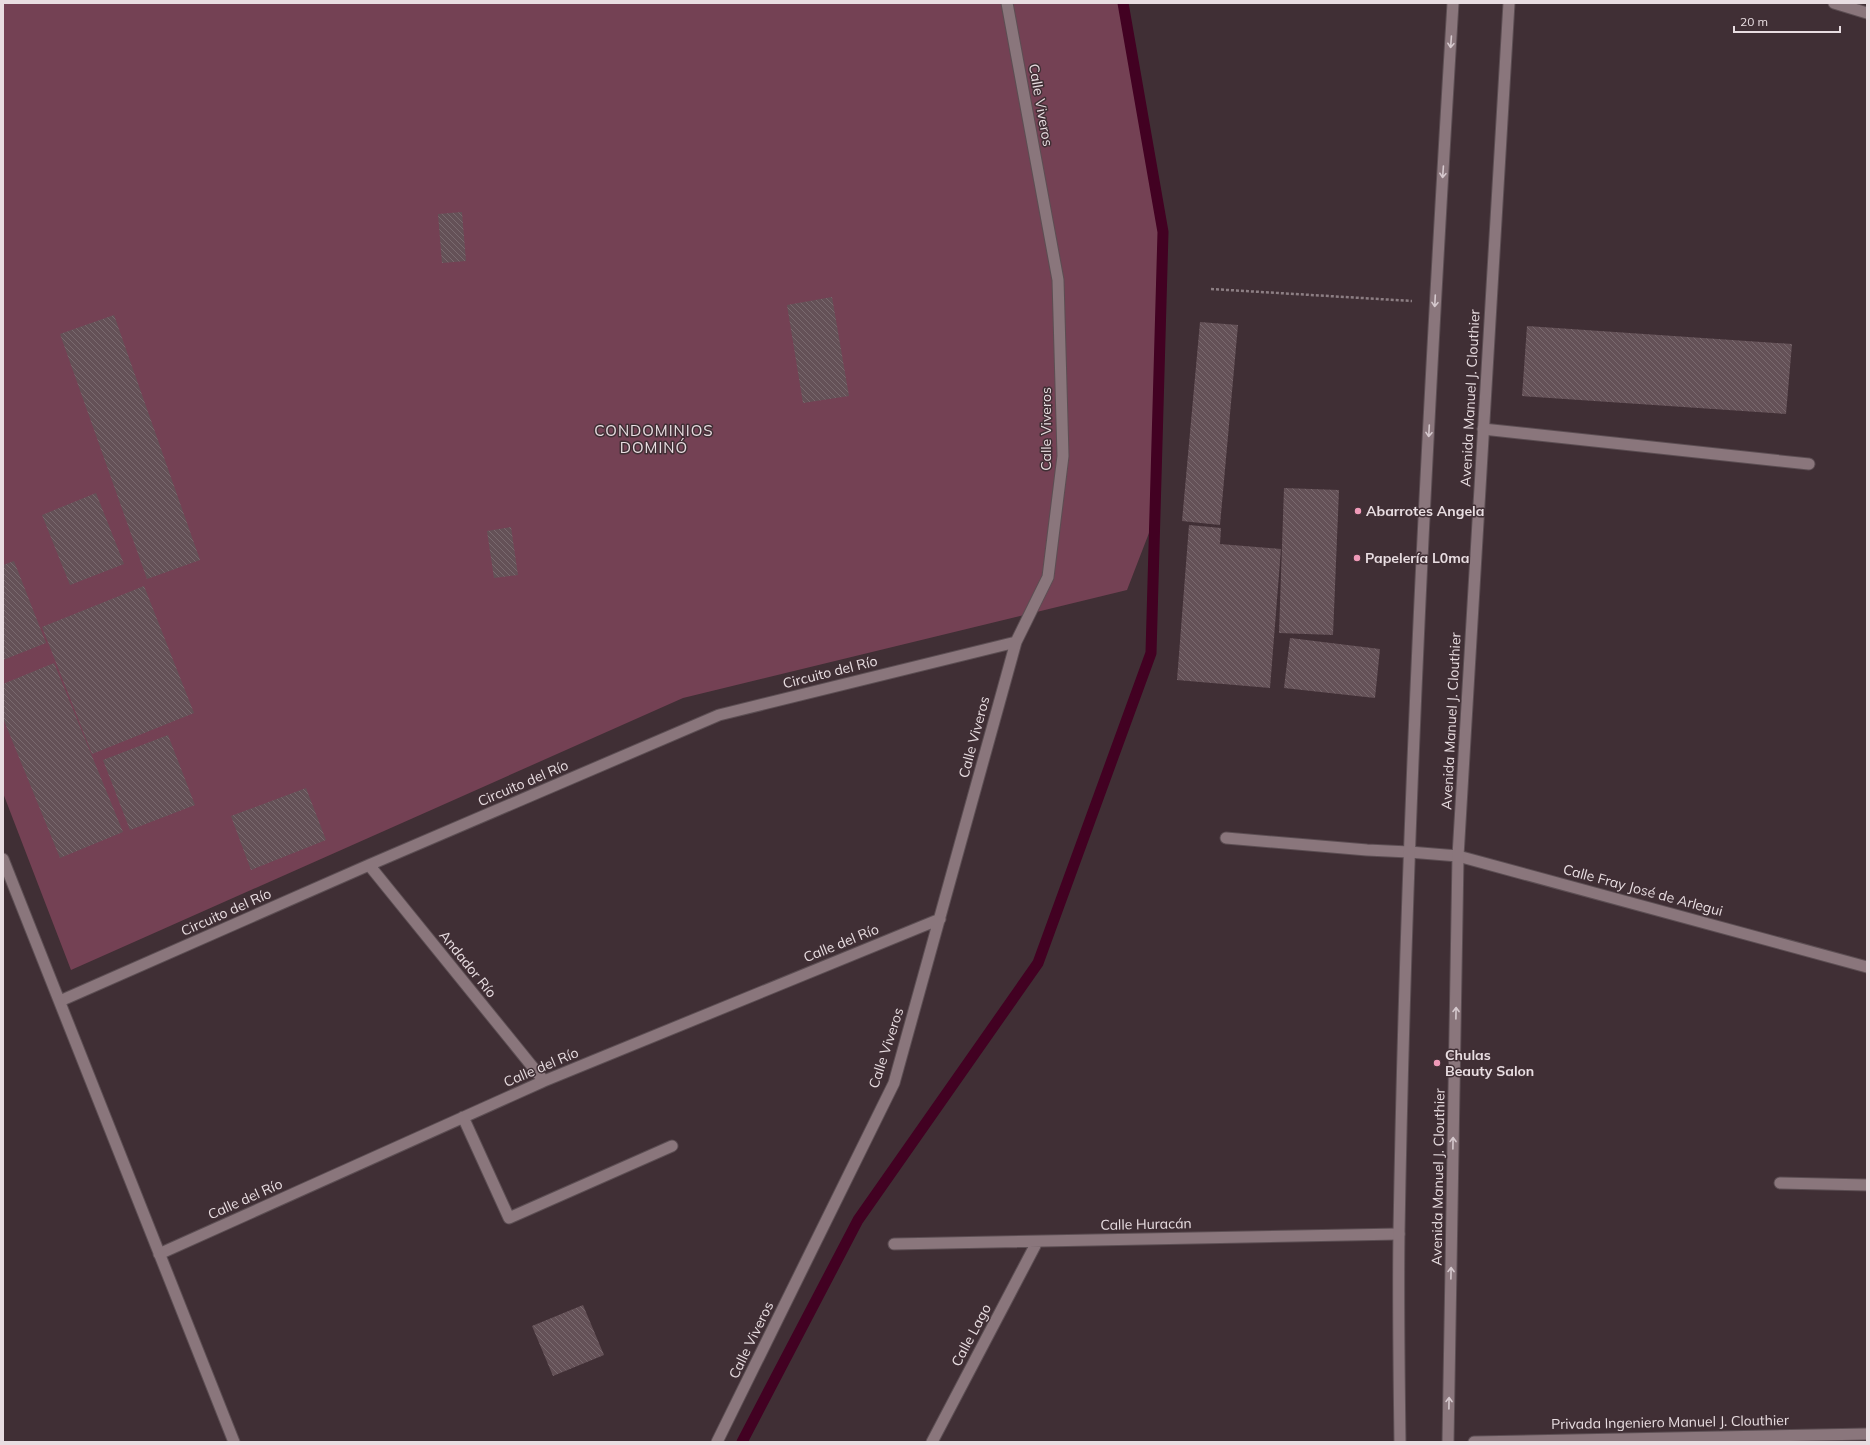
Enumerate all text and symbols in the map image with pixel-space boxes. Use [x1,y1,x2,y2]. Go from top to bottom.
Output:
scale bar [1734,8,1840,34]
text: 20 m [1740,14,1768,29]
one-way arrow [1447,35,1454,48]
street label: Calle Viveros [1025,62,1057,148]
one-way arrow [1439,165,1446,178]
one-way arrow [1431,294,1438,307]
street label: Avenida Manuel J. Clouthier [1456,308,1484,487]
street label: Calle Viveros [1037,387,1055,471]
district label: CONDOMINIOS DOMINÓ [594,421,714,457]
one-way arrow [1425,424,1432,437]
place label: Abarrotes Angela [1366,502,1484,520]
marker: Abarrotes Angela [1353,506,1363,516]
place label: Papelería L0ma [1365,549,1470,567]
marker: Papelería L0ma [1352,553,1362,563]
street label: Avenida Manuel J. Clouthier [1437,631,1465,810]
street label: Circuito del Río [781,652,879,692]
street label: Calle Viveros [954,694,994,780]
street label: Circuito del Río [475,756,571,810]
street label: Calle Fray José de Arlegui [1561,860,1725,920]
street label: Circuito del Río [178,884,274,940]
street label: Calle del Río [801,920,881,966]
street label: Andador Río [435,927,501,1001]
street label: Calle Viveros [865,1005,908,1091]
one-way arrow [1452,1007,1460,1020]
street label: Calle del Río [501,1043,581,1091]
place label: Chulas Beauty Salon [1445,1046,1534,1080]
marker: Chulas Beauty Salon [1432,1058,1442,1068]
street label: Avenida Manuel J. Clouthier [1427,1087,1449,1266]
one-way arrow [1450,1137,1457,1150]
street label: Calle del Río [205,1175,285,1223]
street label: Calle Huracán [1100,1214,1192,1234]
one-way arrow [1447,1267,1455,1280]
street label: Calle Viveros [725,1298,777,1382]
street label: Calle Lago [947,1301,995,1369]
one-way arrow [1445,1397,1453,1410]
street label: Privada Ingeniero Manuel J. Clouthier [1551,1411,1790,1433]

